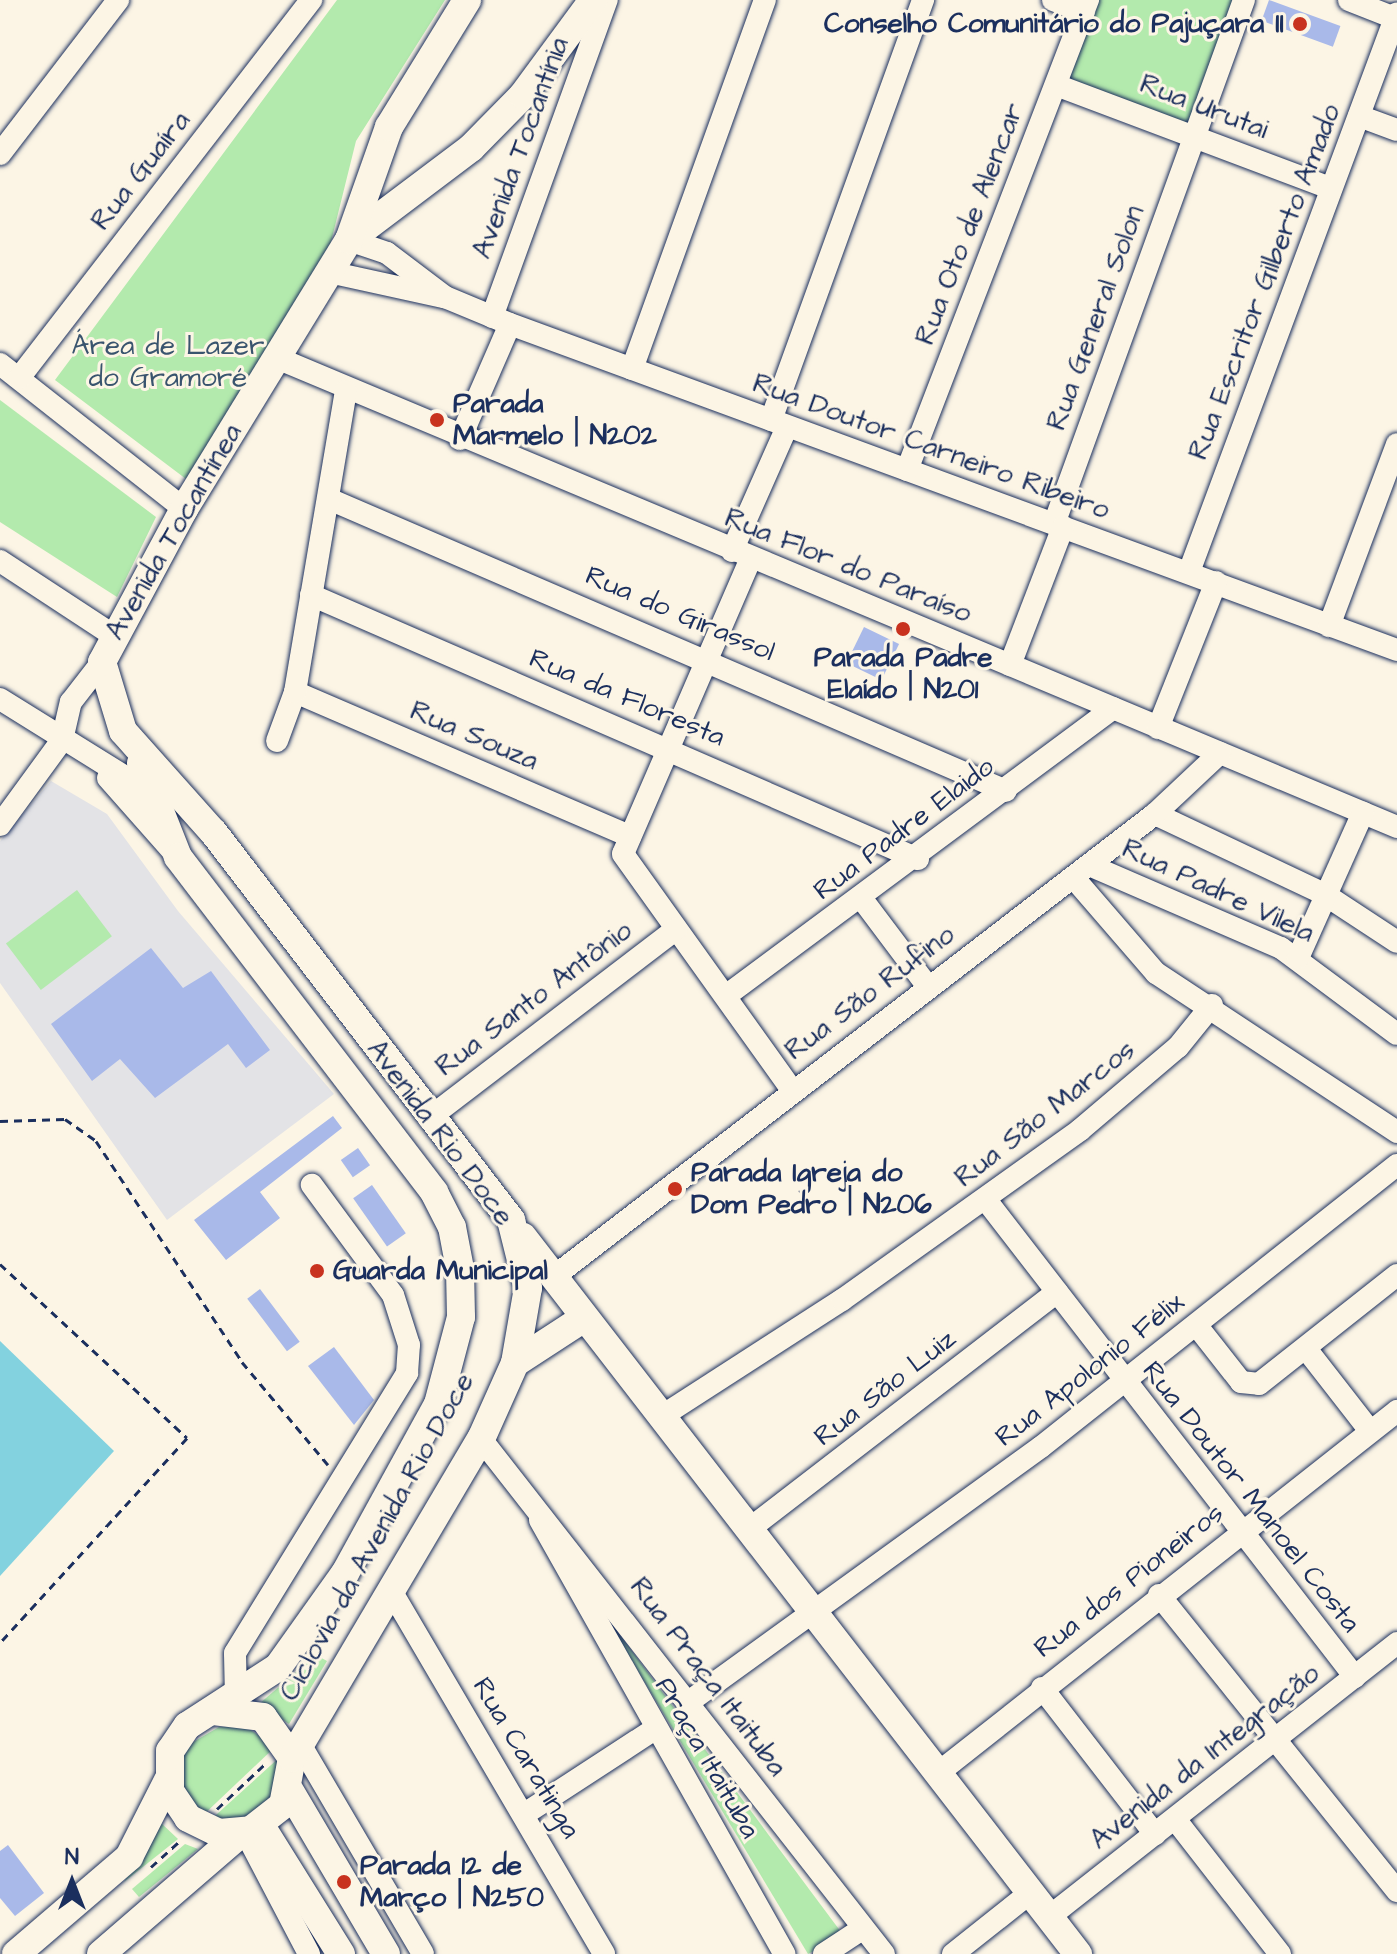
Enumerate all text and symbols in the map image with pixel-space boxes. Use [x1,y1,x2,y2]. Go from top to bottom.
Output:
place label: Conselho Comunitário do Pajuçara II [824,7,1284,41]
marker: Conselho Comunitário do Pajuçara II [1291,15,1309,33]
street label: Avenida Tocantínia [465,33,577,263]
street label: Rua Urutai [1135,67,1273,147]
street label: Rua Oto de Alencar [908,98,1032,350]
street label: Rua Escritor Gilberto Amado [1182,99,1348,465]
street label: Rua Guaíra [84,105,198,237]
street label: Rua General Solon [1040,201,1152,435]
park label: Área de Lazer do Gramoré [72,329,264,395]
street label: Rua Doutor Carneiro Ribeiro [748,367,1114,527]
place label: Parada Marmelo | N202 [453,387,657,453]
marker: Parada Marmelo | N202 [428,411,446,429]
street label: Avenida Tocantínea [99,418,249,646]
street label: Rua Flor do Paraíso [720,501,976,631]
street label: Rua do Girassol [580,559,780,669]
marker: Parada Padre Elaído | N201 [894,620,912,638]
place label: Parada Padre Elaído | N201 [814,641,992,707]
street label: Rua da Floresta [524,642,730,754]
street label: Rua Souza [405,694,543,778]
street label: Rua Padre Elaido [807,750,1001,908]
street label: Rua Padre Vilela [1117,832,1319,950]
street label: Rua Santo Antônio [429,914,639,1084]
street label: Rua São Rufino [779,918,961,1068]
street label: Rua São Marcos [948,1033,1142,1195]
street label: Avenida Rio Doce [359,1034,521,1232]
place label: Parada Igreja do Dom Pedro | N206 [691,1156,932,1222]
marker: Parada Igreja do Dom Pedro | N206 [666,1180,684,1198]
place label: Guarda Municipal [333,1254,548,1288]
marker: Guarda Municipal [308,1262,326,1280]
street label: Rua Apolonio Félix [989,1286,1191,1454]
street label: Rua São Luiz [807,1322,963,1454]
street label: Rua Doutor Manoel Costa [1135,1355,1367,1639]
street label: Ciclovia da Avenida Rio Doce [273,1367,481,1707]
street label: Rua dos Pioneiros [1027,1497,1231,1665]
street label: Rua Praça Itaituba [622,1571,794,1783]
street label: Avenida da Integração [1084,1657,1326,1857]
street label: Rua Caratinga [465,1671,587,1845]
street label: Praça Itaituba [647,1672,767,1844]
north arrow [32,1842,112,1922]
text: N [65,1842,79,1873]
place label: Parada 12 de Março | N250 [360,1849,544,1915]
marker: Parada 12 de Março | N250 [335,1873,353,1891]

